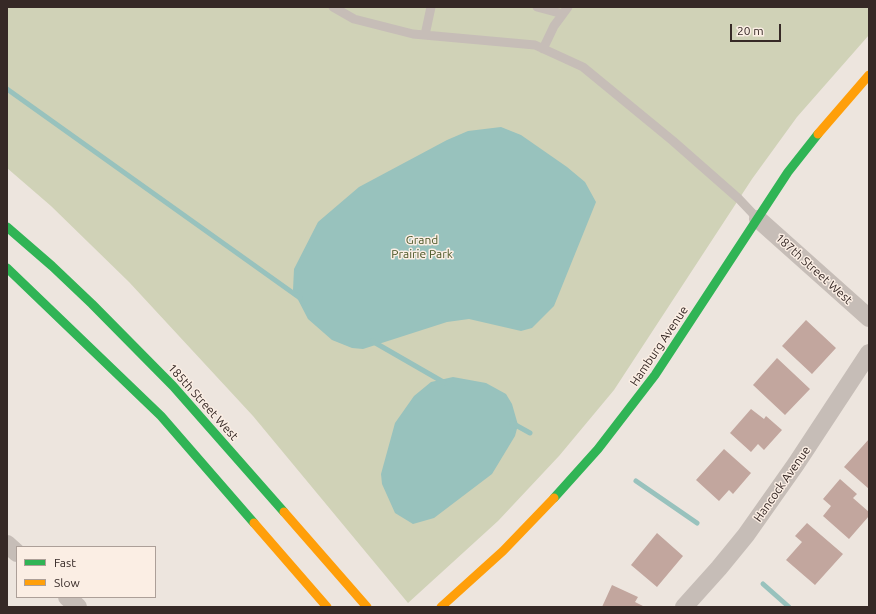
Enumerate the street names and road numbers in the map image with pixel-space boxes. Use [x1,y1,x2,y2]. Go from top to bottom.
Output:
street label: 187th Street West [773,231,855,307]
street label: Hamburg Avenue [627,303,691,389]
street label: 185th Street West [165,361,241,443]
street label: Hancock Avenue [751,444,813,524]

